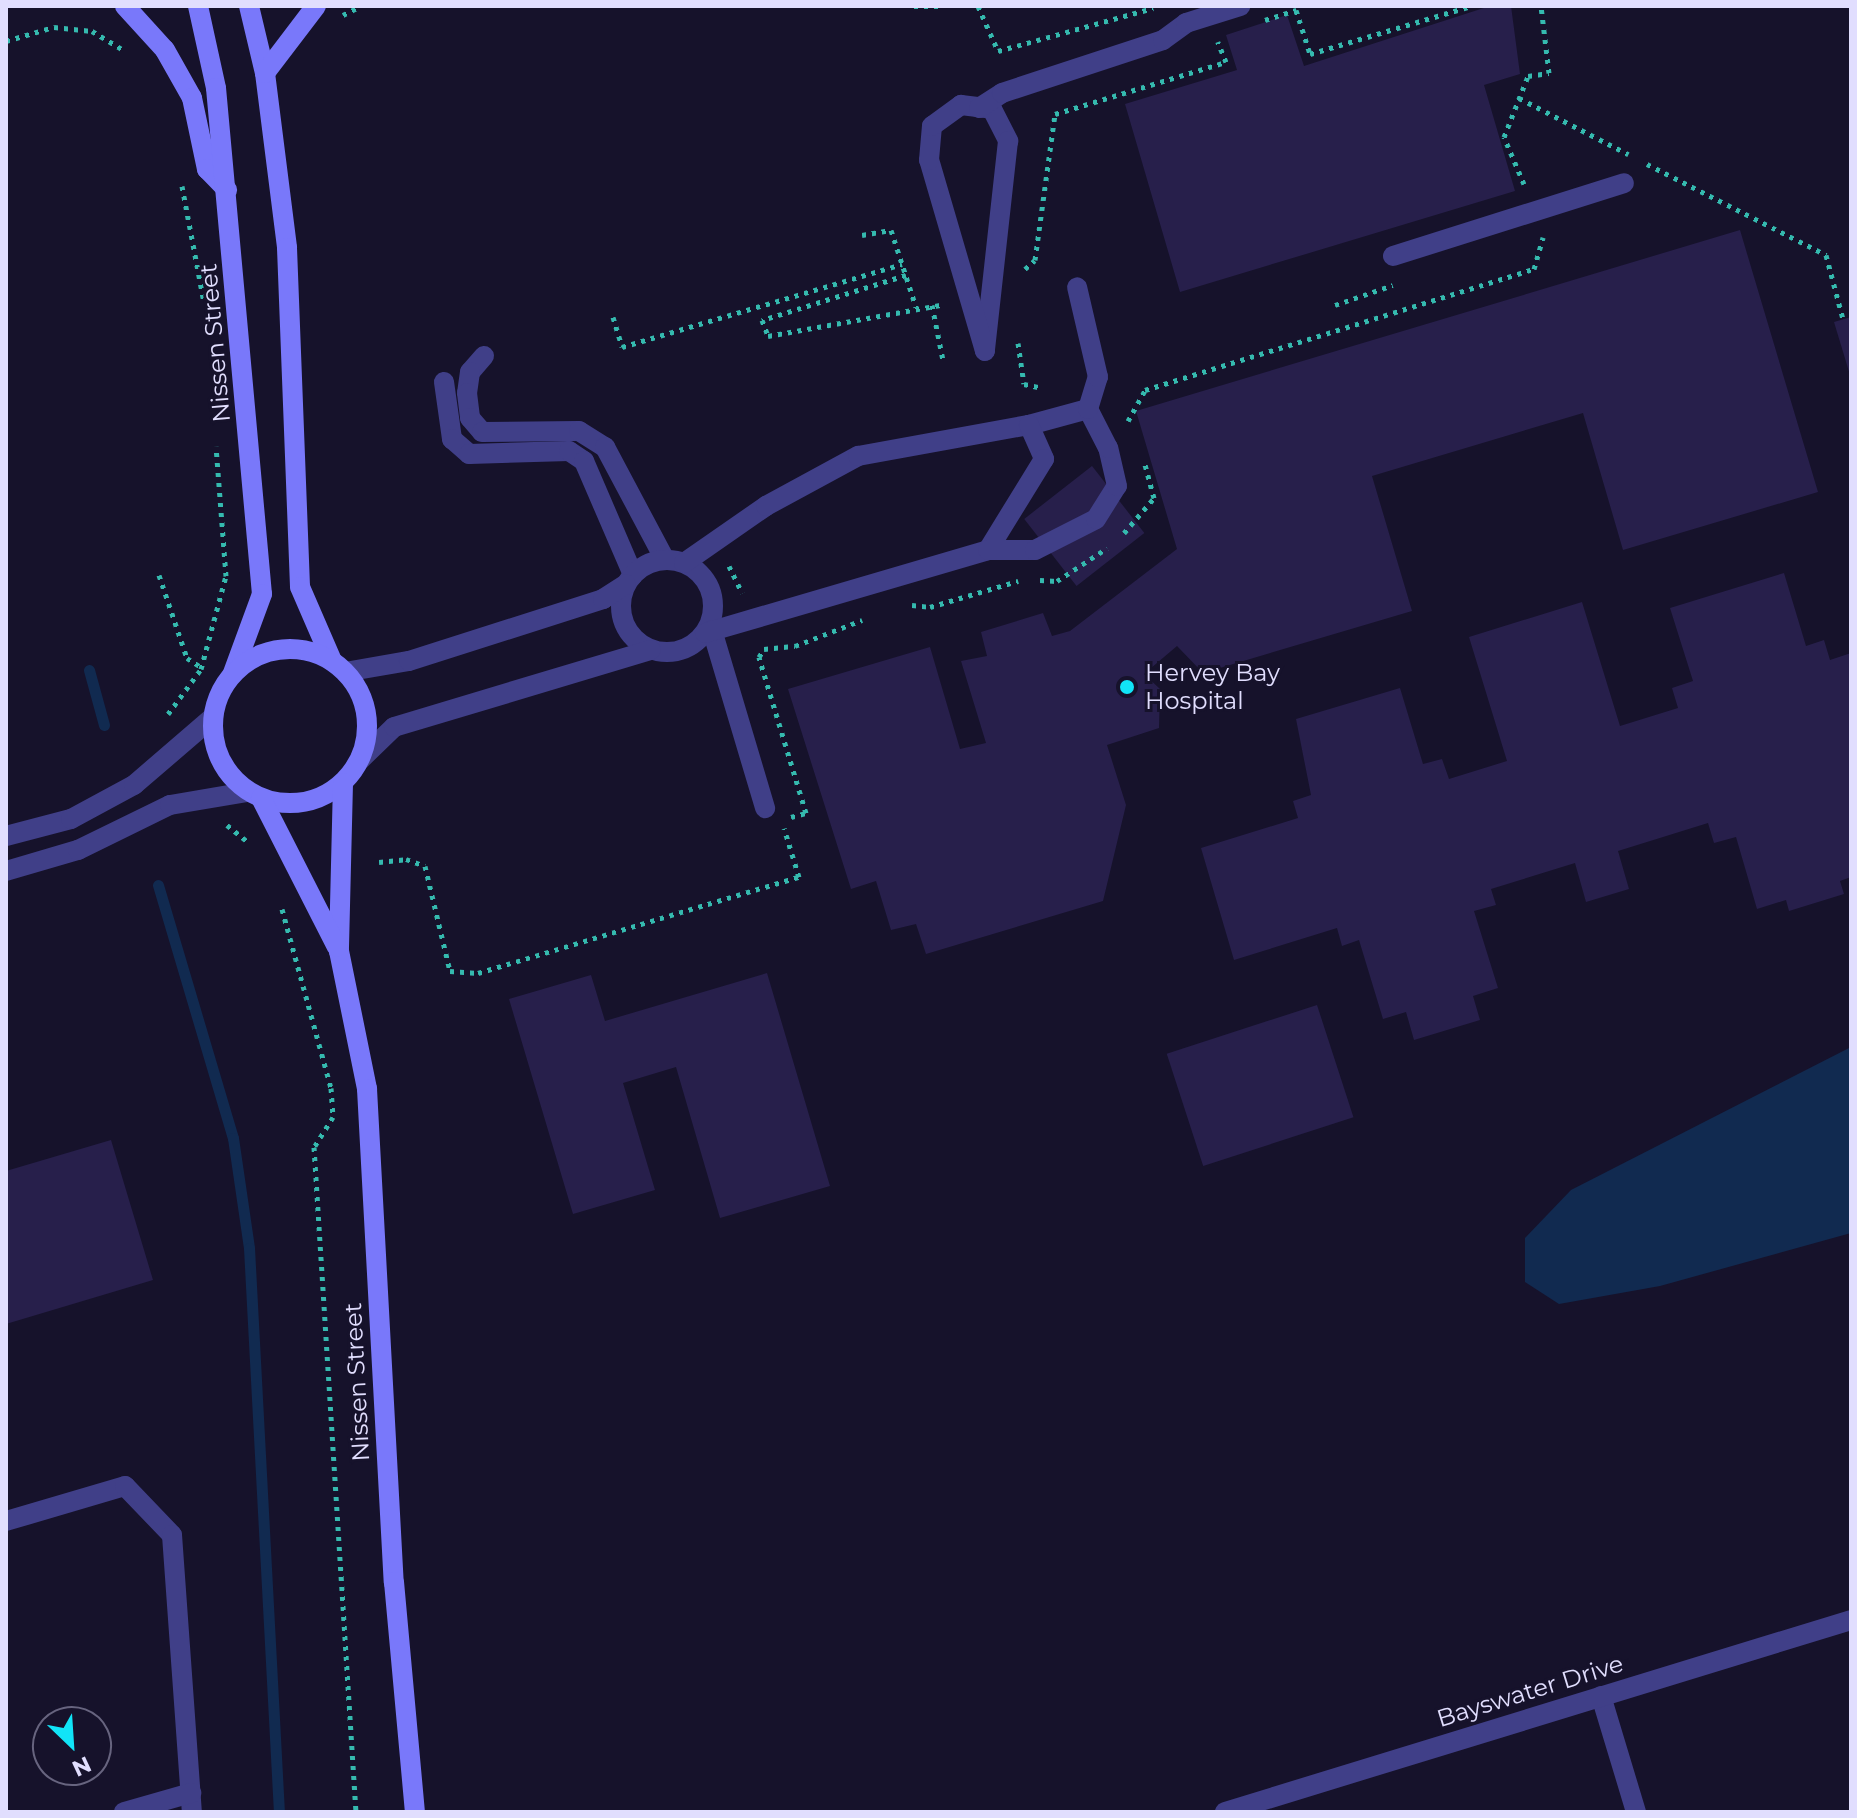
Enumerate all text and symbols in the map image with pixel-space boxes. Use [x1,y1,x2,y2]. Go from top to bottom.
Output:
street label: Nissen Street [194,263,236,423]
place label: Hervey Bay Hospital [1145,659,1280,715]
marker: Hervey Bay Hospital [1116,676,1138,698]
street label: Nissen Street [338,1302,376,1462]
street label: Bayswater Drive [1433,1649,1627,1733]
north arrow [32,1706,112,1786]
text: N [68,1750,95,1782]

